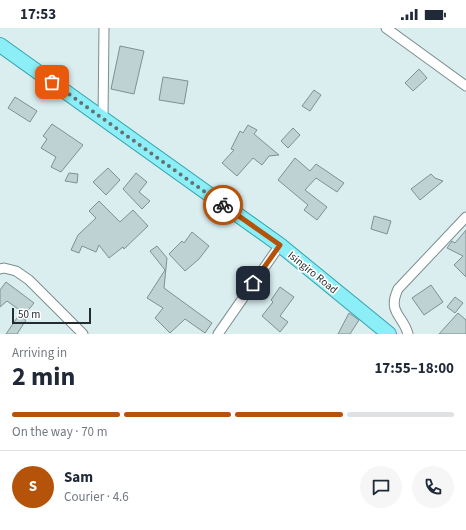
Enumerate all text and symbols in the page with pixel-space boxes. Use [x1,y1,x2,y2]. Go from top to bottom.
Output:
text: 17:53 [20,4,56,25]
pin [35,65,69,99]
icon: bag [41,71,63,93]
courier [203,185,243,225]
icon: bike [212,194,234,216]
street label: Isingiro Road [285,248,341,297]
pin [236,266,270,300]
icon: home [242,272,264,294]
scale bar [12,306,91,325]
text: 50 m [18,307,40,322]
text: Arriving in [12,344,67,362]
text: 2 min [12,358,75,395]
text: 17:55–18:00 [374,358,454,379]
text: On the way · 70 m [12,423,107,441]
button: chat [360,466,402,508]
button: phone [412,466,454,508]
text: Sam [64,467,93,488]
text: S [29,476,37,497]
text: Courier · 4.6 [64,488,129,506]

